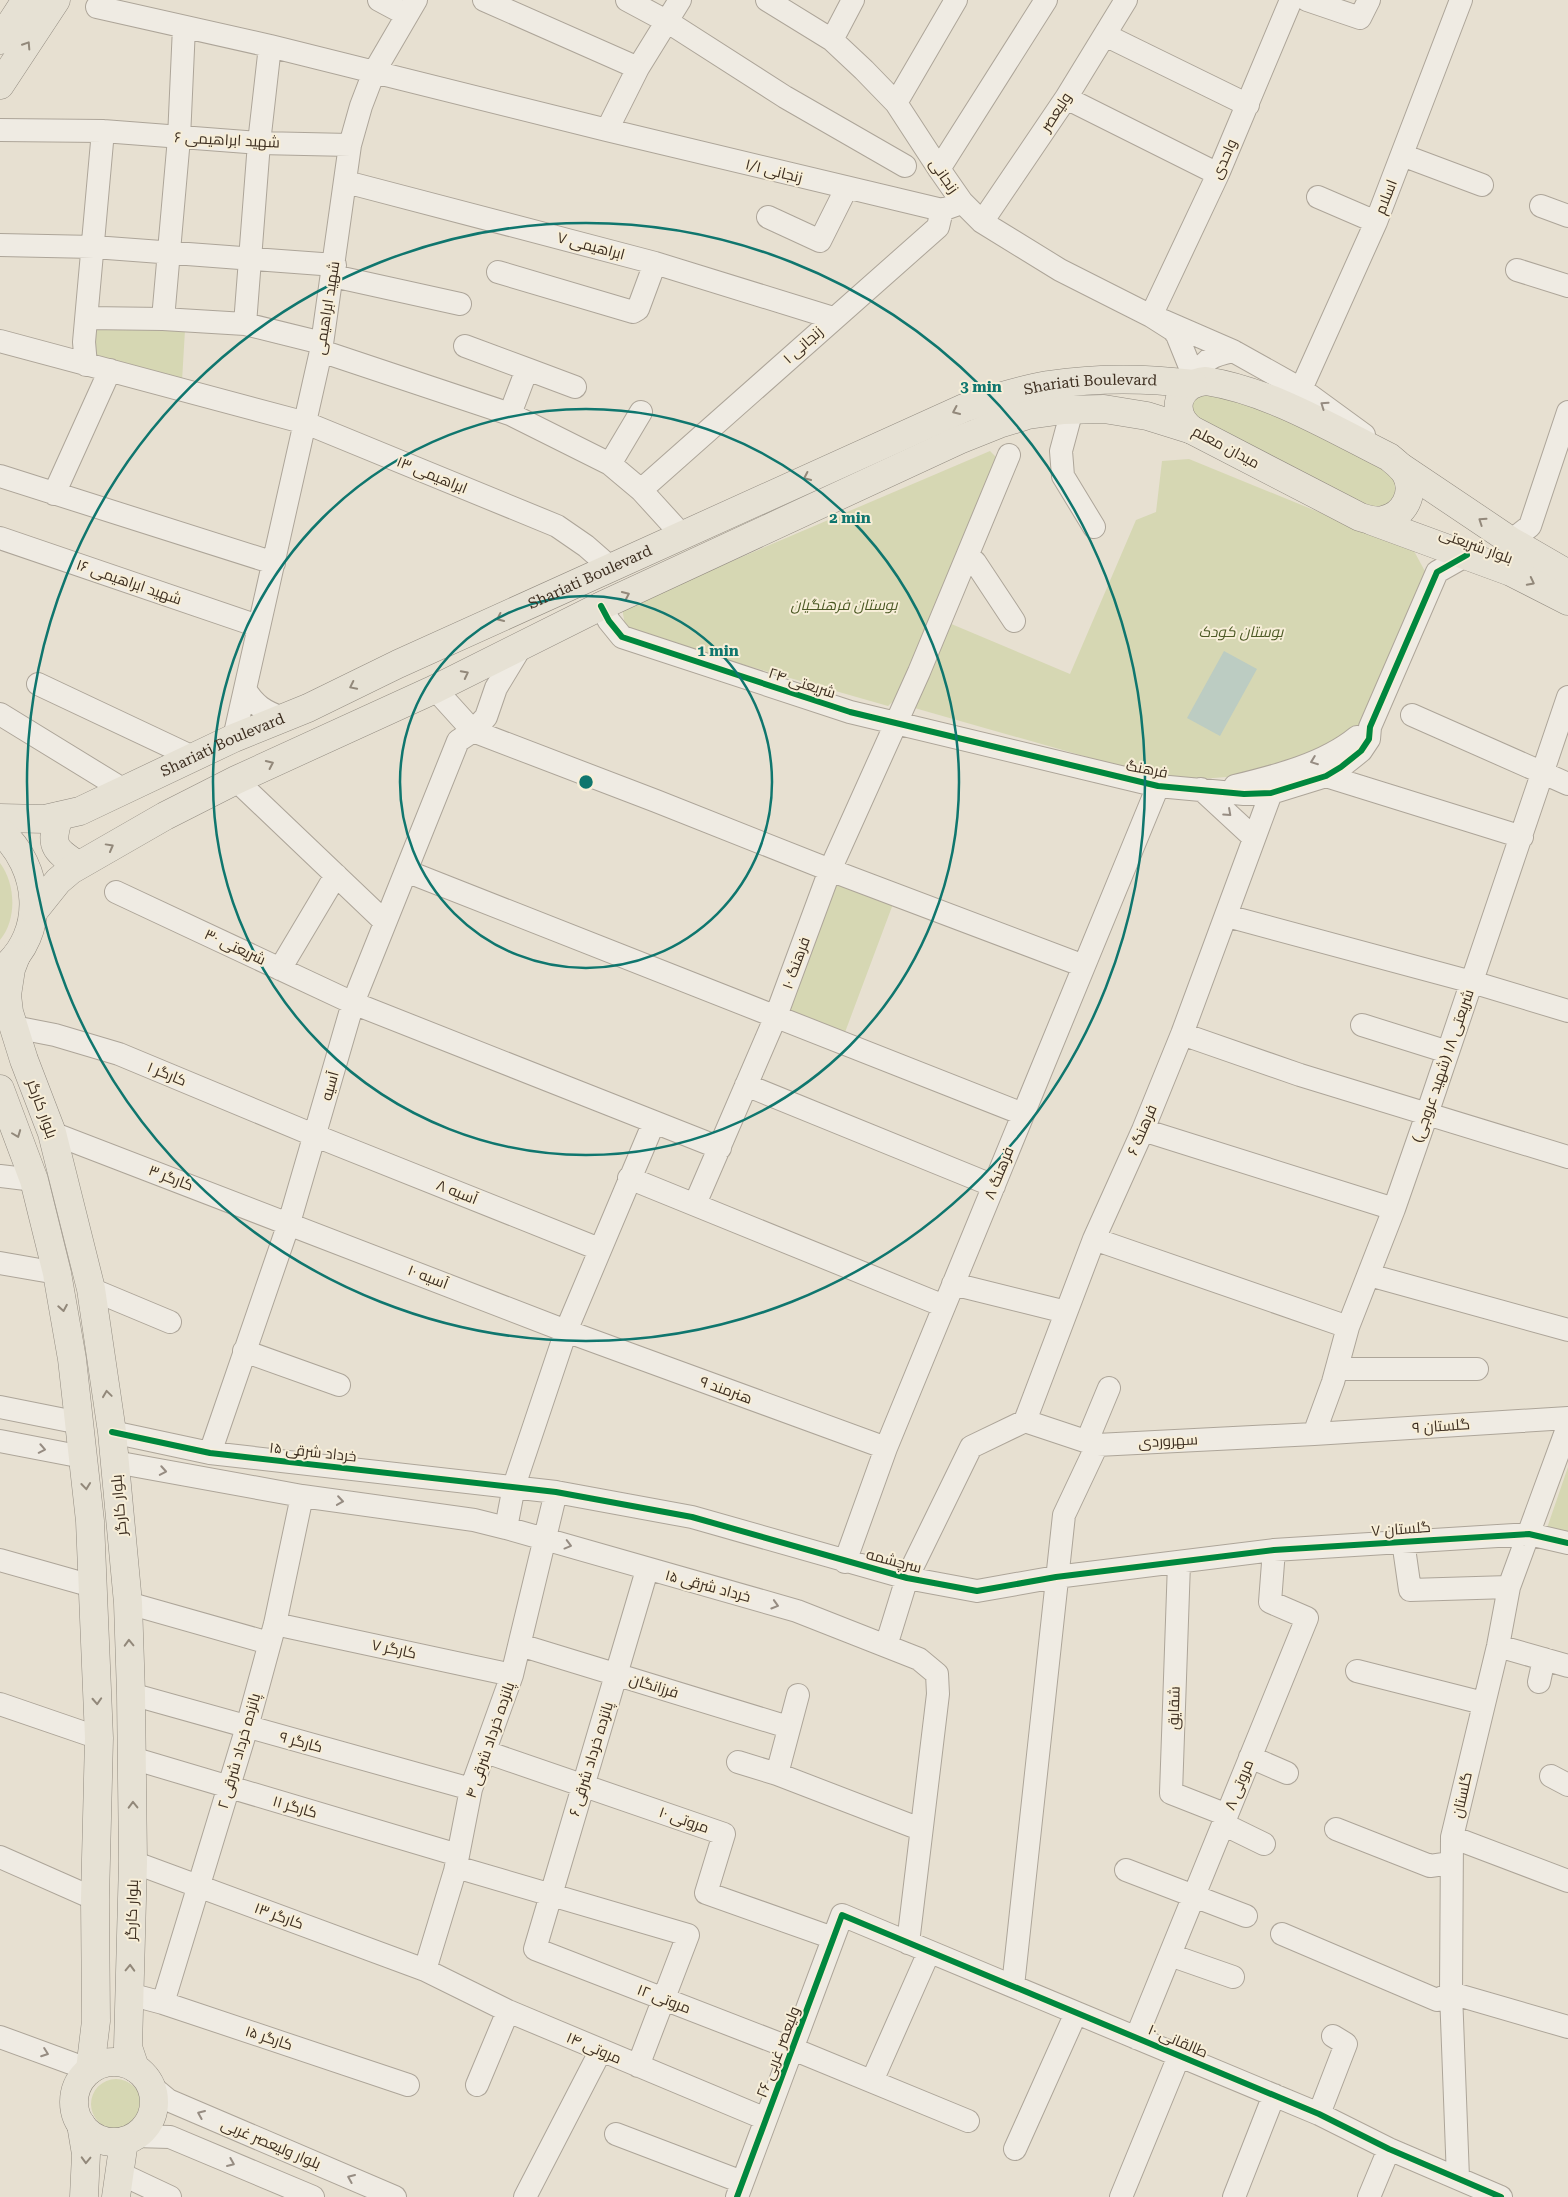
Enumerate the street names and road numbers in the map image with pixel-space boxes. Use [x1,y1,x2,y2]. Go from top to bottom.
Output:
street label: ولیعصر [1036,89,1075,136]
street label: شهید ابراهیمی ۶ [174,128,280,153]
street label: واحدی [1207,136,1242,182]
street label: زنجانی ۱/۱ [743,155,804,188]
street label: زنجانی [925,155,962,198]
street label: اسلام [1371,177,1402,217]
street label: ابراهیمی ۷ [555,228,627,265]
street label: شهید ابراهیمی [311,260,344,356]
street label: زنجانی ۱ [779,323,827,368]
street label: Shariati Boulevard [1022,371,1158,399]
street label: میدان معلم [1189,422,1263,473]
street label: ابراهیمی ۱۳ [394,453,470,498]
street label: بلوار شریعتی [1436,524,1515,569]
street label: Shariati Boulevard [525,541,655,613]
street label: شهید ابراهیمی ۱۶ [74,556,184,609]
street label: شریعتی ۲۴ [766,664,838,703]
street label: Shariati Boulevard [158,709,287,781]
street label: فرهنگ [1125,756,1169,782]
street label: شریعتی ۳۰ [201,925,269,970]
street label: فرهنگ ۱۰ [778,934,814,992]
street label: شریعتی ۱۸ (شهید عروجی) [1408,987,1479,1145]
street label: کارگر ۱ [145,1058,189,1090]
street label: آسیه [317,1069,343,1103]
street label: بلوار کارگر [23,1076,61,1141]
street label: فرهنگ ۶ [1123,1102,1161,1158]
street label: فرهنگ ۸ [980,1144,1018,1202]
street label: کارگر ۳ [146,1161,196,1195]
street label: آسیه ۸ [434,1176,480,1208]
street label: آسیه ۱۰ [405,1261,451,1293]
street label: هنرمند ۹ [697,1372,755,1408]
street label: گلستان ۹ [1411,1415,1471,1438]
street label: سهروردی [1138,1430,1198,1453]
street label: ۱۵ خرداد شرقی [268,1438,358,1467]
street label: بلوار کارگر [107,1474,131,1537]
street label: گلستان ۷ [1371,1518,1431,1541]
street label: سرچشمه [864,1545,924,1578]
street label: ۱۵ خرداد شرقی [663,1566,753,1607]
street label: کارگر ۷ [370,1635,418,1663]
street label: فرزانگان [627,1670,681,1703]
street label: پانزده خرداد شرقی ۴ [462,1680,519,1801]
street label: شقایق [1164,1686,1185,1730]
street label: پانزده خرداد شرقی ۲ [214,1691,265,1811]
street label: پانزده خرداد شرقی ۶ [565,1700,618,1819]
street label: کارگر ۹ [277,1728,325,1756]
street label: مروتی ۸ [1221,1757,1258,1813]
street label: گلستان [1448,1770,1477,1820]
street label: کارگر ۱۱ [271,1792,319,1822]
street label: مروتی ۱۰ [656,1803,711,1838]
street label: بلوار کارگر [122,1879,142,1942]
street label: کارگر ۱۳ [252,1899,306,1933]
street label: مروتی ۱۲ [634,1981,693,2018]
street label: ولیعصر غربی ۲۶ [752,2004,805,2101]
street label: طالقانی ۱۰ [1145,2020,1211,2063]
street label: کارگر ۱۵ [243,2022,295,2054]
street label: مروتی ۱۴ [563,2028,624,2069]
street label: بلوار ولیعصر غربی [218,2115,324,2174]

